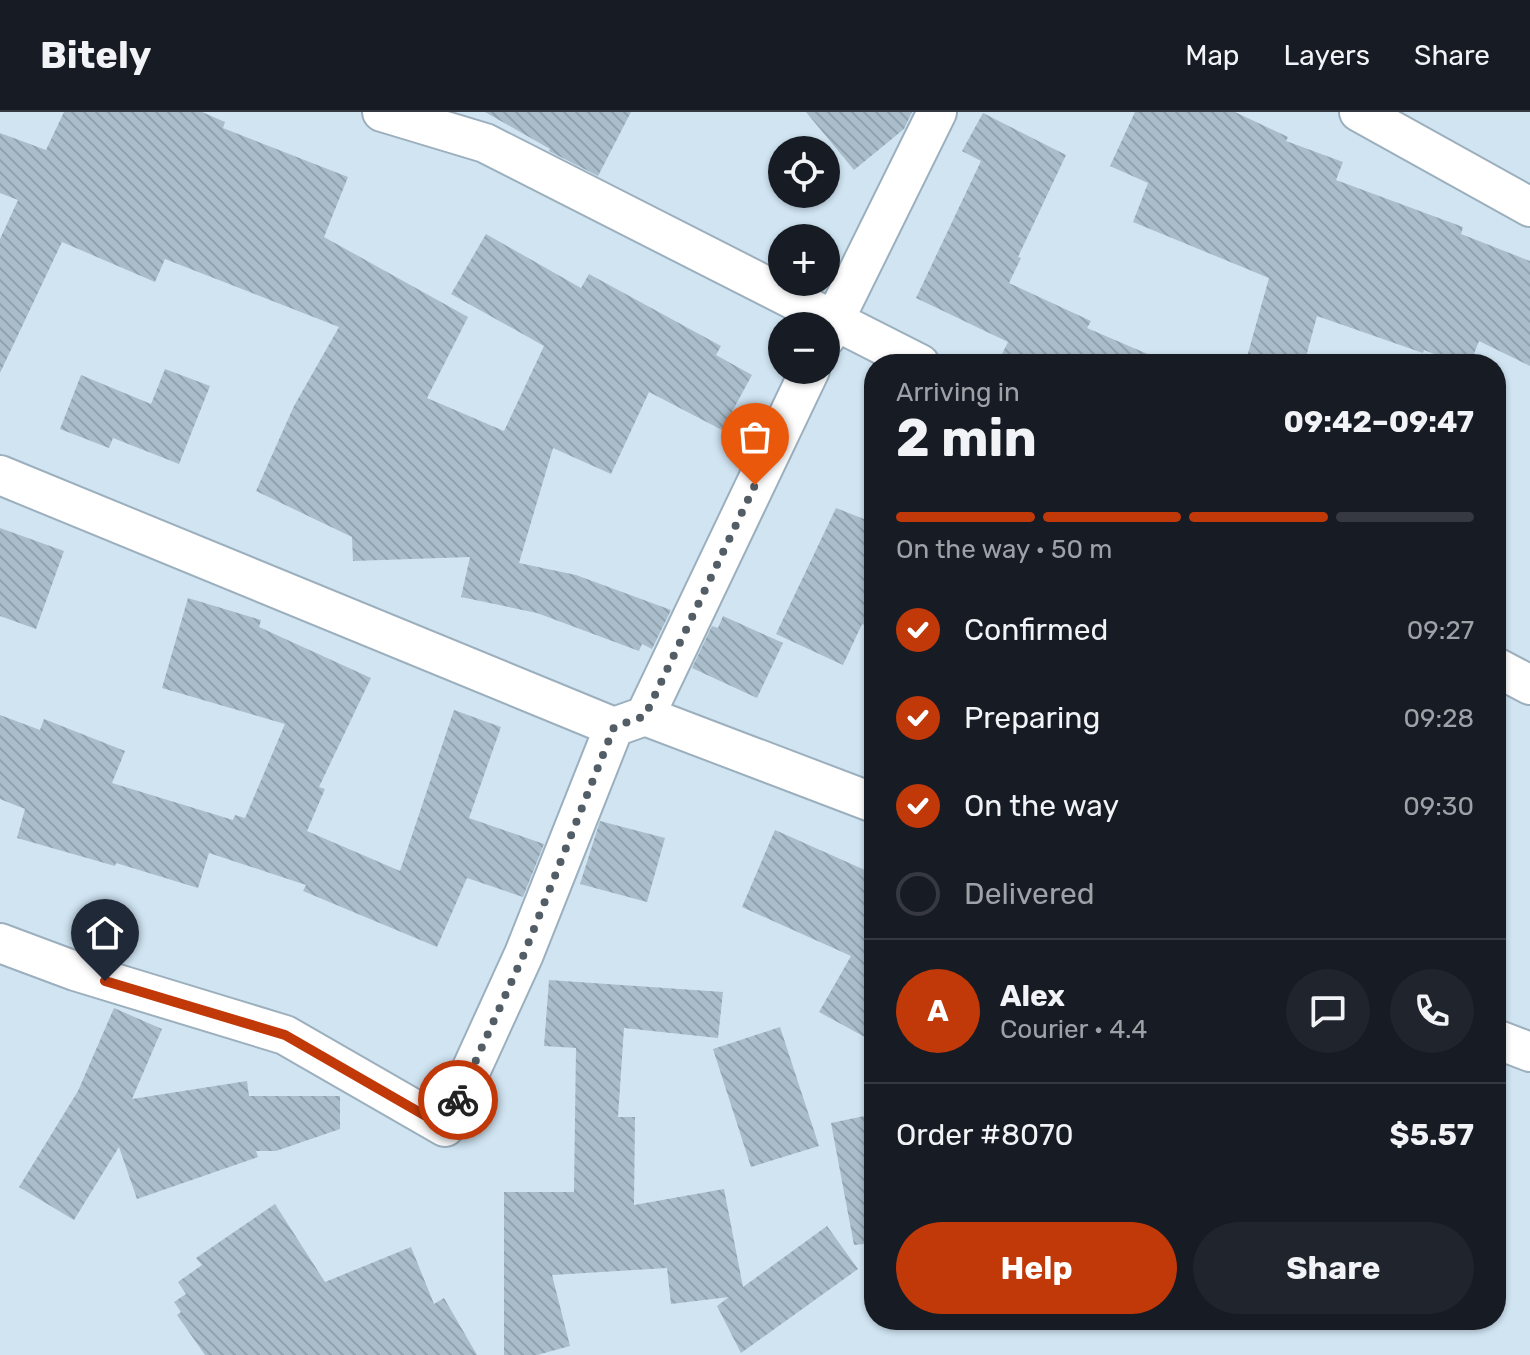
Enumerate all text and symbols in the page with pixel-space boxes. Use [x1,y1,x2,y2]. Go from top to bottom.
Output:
text: Bitely [40,32,152,78]
text: Map [1185,39,1240,72]
text: Layers [1284,39,1370,72]
text: Share [1414,39,1490,72]
map controls [768,136,840,384]
button: locate [768,136,840,208]
button: + [768,224,840,296]
button: − [768,312,840,384]
text: Arriving in [896,377,1020,408]
pin [721,403,789,485]
text: 09:42–09:47 [1284,404,1474,440]
text: 2 min [896,407,1037,469]
icon: bag [733,415,777,459]
text: On the way · 50 m [896,534,1112,565]
icon: check [896,608,940,652]
text: Confirmed [964,612,1108,648]
text: 09:27 [1407,615,1474,646]
icon: check [896,696,940,740]
text: Preparing [964,700,1100,736]
text: 09:28 [1404,703,1474,734]
icon: check [896,784,940,828]
text: On the way [964,788,1119,824]
text: 09:30 [1403,791,1474,822]
text: Delivered [964,876,1095,912]
pin [71,899,139,981]
icon: home [83,911,127,955]
button: chat [1286,969,1370,1053]
button: phone [1390,969,1474,1053]
text: Alex [1000,978,1065,1014]
text: A [927,993,949,1029]
text: Courier · 4.4 [1000,1014,1147,1045]
courier [418,1060,498,1140]
icon: bike [436,1078,480,1122]
text: Order #8070 [896,1117,1074,1153]
text: $5.57 [1390,1117,1474,1153]
button: Help [896,1222,1177,1314]
button: Share [1193,1222,1474,1314]

